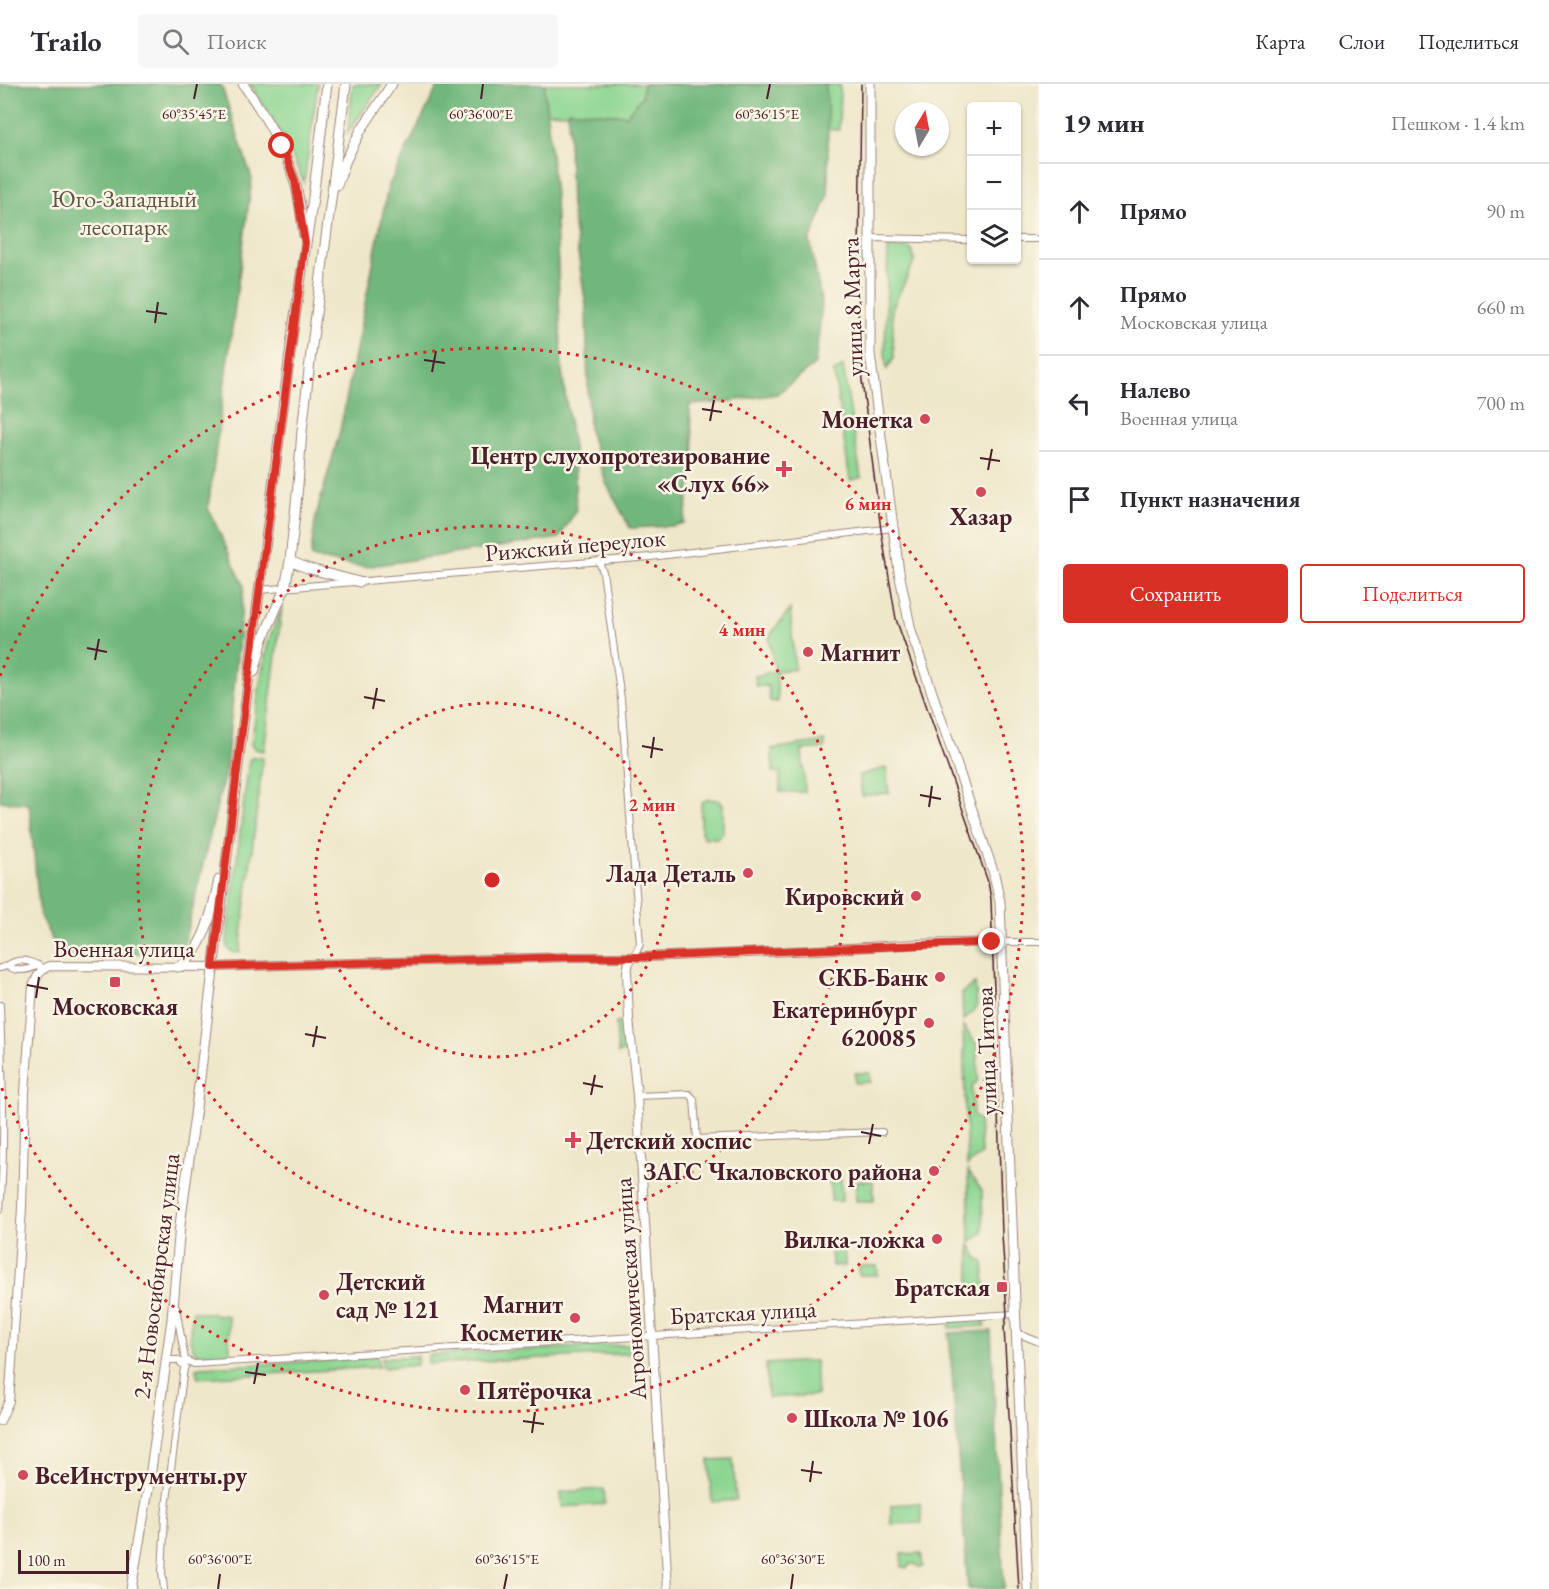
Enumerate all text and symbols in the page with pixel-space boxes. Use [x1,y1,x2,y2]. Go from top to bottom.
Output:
search box [138,14,558,68]
text: Trailo [30,23,102,59]
icon: search [159,25,192,58]
text: Поиск [207,27,266,56]
text: Карта [1255,28,1305,55]
text: Слои [1338,28,1385,55]
text: Поделиться [1418,28,1519,55]
north arrow [895,102,949,156]
map controls [967,102,1021,264]
button: + [967,102,1021,156]
text: 60°35'45"E [162,104,227,123]
text: 60°36'00"E [449,104,514,123]
text: 60°36'15"E [735,104,800,123]
text: 19 мин [1063,106,1144,140]
text: Пешком · 1.4 km [1391,110,1525,136]
route start [268,132,294,158]
button: − [967,156,1021,210]
park label: Юго-Западный лесопарк [51,183,197,242]
icon: ahead [1063,195,1096,228]
text: Прямо [1120,197,1187,226]
text: 90 m [1486,198,1525,224]
button: layers [967,210,1021,264]
street label: улица 8 Марта [834,236,870,377]
text: Прямо [1120,280,1187,309]
icon: ahead [1063,291,1096,324]
text: 660 m [1477,294,1525,320]
text: Московская улица [1120,309,1268,335]
text: Налево [1120,376,1190,405]
icon: left [1063,387,1096,420]
text: 700 m [1477,390,1525,416]
place label: Монетка [821,404,913,435]
text: Военная улица [1120,405,1238,431]
marker: Монетка [918,412,932,426]
place label: Центр слухопротезирование «Слух 66» [471,440,770,500]
marker: Центр слухопротезирование «Слух 66» [775,460,793,478]
icon: arrive [1063,483,1096,516]
marker: Хазар [974,485,988,499]
text: Пункт назначения [1120,485,1300,514]
text: 6 мин [845,492,892,515]
place label: Хазар [949,501,1012,532]
street label: Рижский переулок [483,522,667,568]
button: Сохранить [1063,564,1288,623]
button: Поделиться [1300,564,1525,623]
text: 4 мин [719,618,766,641]
place label: Магнит [820,637,901,668]
marker: Магнит [801,645,815,659]
text: 2 мин [629,793,676,816]
place label: Лада Деталь [606,858,736,889]
marker: Лада Деталь [741,866,755,880]
centre of rings [482,870,502,890]
place label: Кировский [785,881,904,912]
marker: Кировский [909,889,923,903]
route end [978,928,1004,954]
street label: Военная улица [53,933,195,964]
place label: СКБ-Банк [819,962,929,993]
marker: СКБ-Банк [933,970,947,984]
marker: Московская [108,975,122,989]
street label: улица Титова [968,986,1004,1116]
place label: Московская [52,991,178,1022]
place label: Екатеринбург 620085 [772,994,917,1053]
marker: Екатеринбург 620085 [922,1016,936,1030]
place label: Детский хоспис [586,1125,752,1156]
marker: Детский хоспис [564,1131,582,1149]
street label: 2-я Новосибирская улица [126,1151,186,1401]
place label: ЗАГС Чкаловского района [643,1156,922,1187]
marker: ЗАГС Чкаловского района [927,1164,941,1178]
street label: Агрономическая улица [607,1176,653,1402]
place label: Вилка-ложка [784,1224,925,1255]
marker: Вилка-ложка [930,1232,944,1246]
place label: Детский сад № 121 [336,1266,440,1325]
place label: Братская [895,1272,990,1303]
marker: Братская [995,1280,1009,1294]
marker: Детский сад № 121 [317,1288,331,1302]
place label: Магнит Косметик [460,1289,564,1348]
street label: Братская улица [669,1293,818,1331]
marker: Магнит Косметик [568,1311,582,1325]
place label: Пятёрочка [477,1375,592,1406]
marker: Пятёрочка [458,1383,472,1397]
place label: Школа № 106 [804,1403,949,1434]
marker: Школа № 106 [785,1411,799,1425]
place label: ВсеИнструменты.ру [35,1460,247,1492]
marker: ВсеИнструменты.ру [16,1468,30,1482]
scale bar [18,1547,129,1574]
text: 60°36'00"E [188,1549,253,1568]
text: 60°36'15"E [475,1549,540,1568]
text: 60°36'30"E [761,1549,826,1568]
text: 100 m [27,1550,66,1571]

